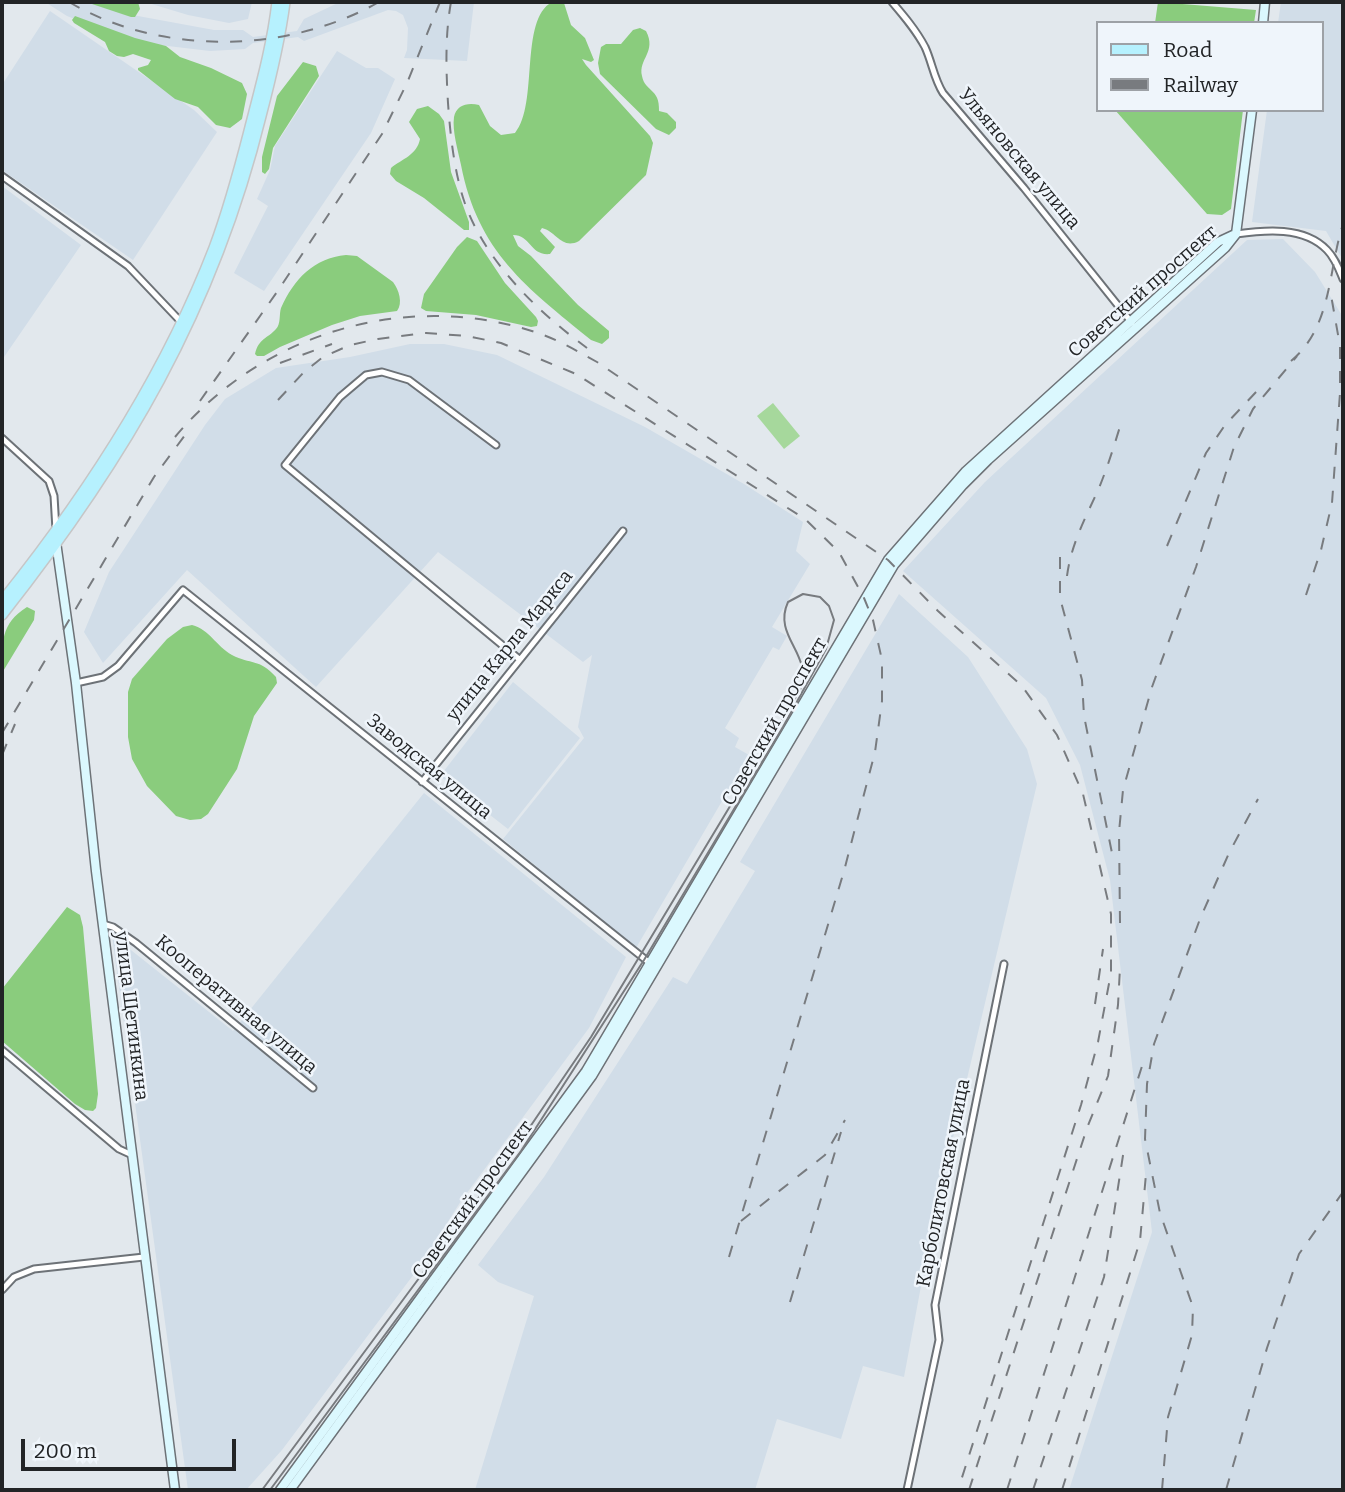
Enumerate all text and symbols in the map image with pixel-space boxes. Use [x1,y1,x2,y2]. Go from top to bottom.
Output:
legend [1096,21,1324,112]
text: Road [1163,37,1212,63]
text: Railway [1163,72,1238,98]
street label: Ульяновская улица [953,84,1085,234]
street label: Советский проспект [1064,221,1222,363]
street label: улица Карла Маркса [442,566,578,726]
street label: Советский проспект [718,634,832,810]
street label: Заводская улица [362,710,496,824]
street label: улица Щетинкина [109,930,153,1102]
street label: Кооперативная улица [150,931,322,1079]
street label: Карболитовская улица [913,1077,975,1289]
street label: Советский проспект [408,1116,538,1284]
scale bar [24,1426,240,1470]
text: 200 m [34,1438,97,1464]

